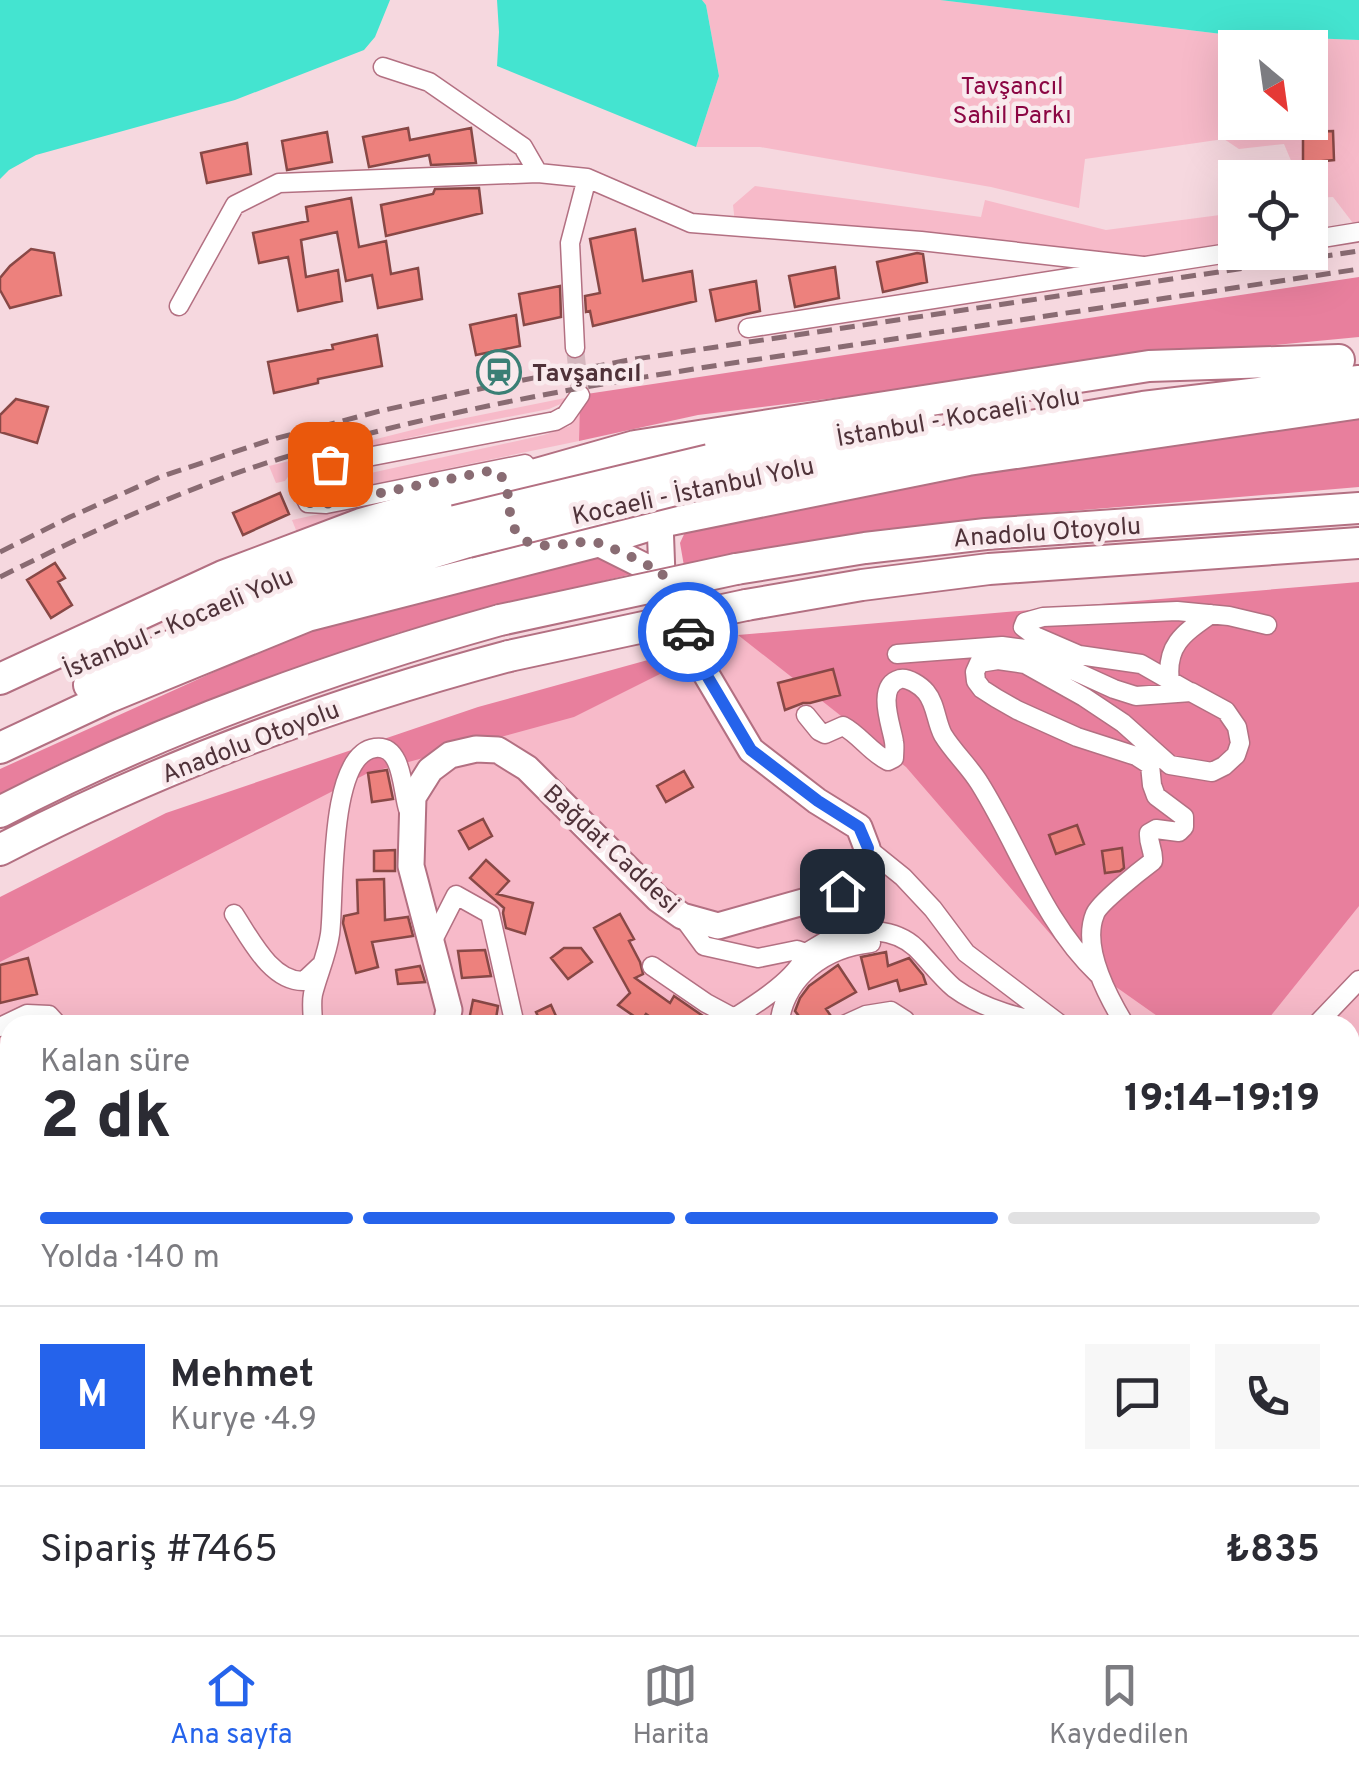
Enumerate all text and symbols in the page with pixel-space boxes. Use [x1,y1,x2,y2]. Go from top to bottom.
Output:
north arrow [1218,30,1328,140]
map controls [1218,30,1328,270]
park label: Tavşancıl Sahil Parkı [952,72,1072,133]
button: locate [1218,160,1328,270]
station icon: Tavşancıl [476,349,522,395]
place label: Tavşancıl [532,359,641,391]
street label: İstanbul - Kocaeli Yolu [834,382,1083,456]
pin [288,422,373,507]
icon: bag [303,437,358,492]
street label: Kocaeli - İstanbul Yolu [570,452,818,534]
street label: Anadolu Otoyolu [952,511,1142,557]
street label: İstanbul - Kocaeli Yolu [59,562,299,688]
courier [638,582,738,682]
icon: car [661,605,716,660]
street label: Anadolu Otoyolu [158,695,345,792]
street label: Bağdat Caddesi [535,779,685,922]
pin [800,849,885,934]
icon: home [815,864,870,919]
text: Kalan süre [40,1043,190,1083]
text: 19:14–19:19 [1124,1076,1320,1125]
text: 2 dk [40,1079,171,1161]
text: Yolda · 140 m [40,1239,220,1279]
button: chat [1085,1344,1190,1449]
button: phone [1215,1344,1320,1449]
text: Mehmet [170,1352,314,1401]
text: M [77,1372,108,1421]
text: Kurye · 4.9 [170,1401,317,1441]
text: Sipariş #7465 [40,1527,278,1576]
text: ₺835 [1225,1527,1320,1576]
tab: Ana sayfa [170,1658,292,1754]
tab: Harita [632,1658,709,1754]
tab: Kaydedilen [1049,1658,1189,1754]

